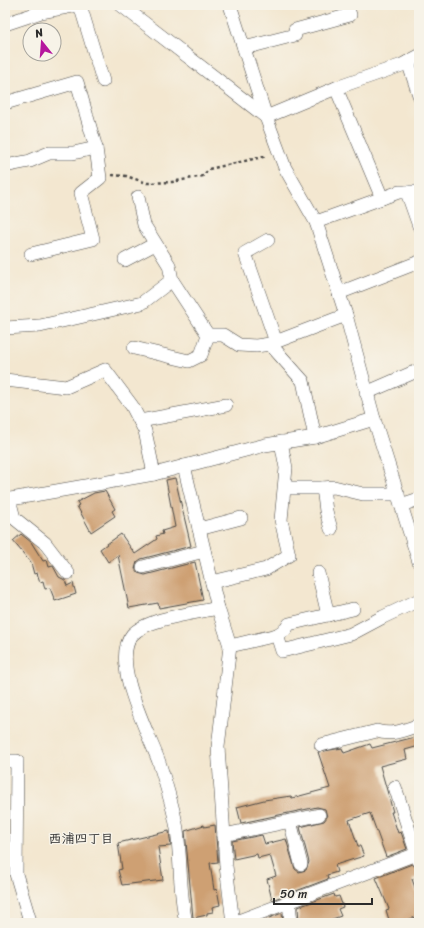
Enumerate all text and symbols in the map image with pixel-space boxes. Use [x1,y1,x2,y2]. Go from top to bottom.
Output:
north arrow [22,22,62,62]
text: N [32,23,46,43]
district label: 西浦四丁目 [48,827,114,850]
scale bar [274,880,372,906]
text: 50 m [280,883,307,905]

